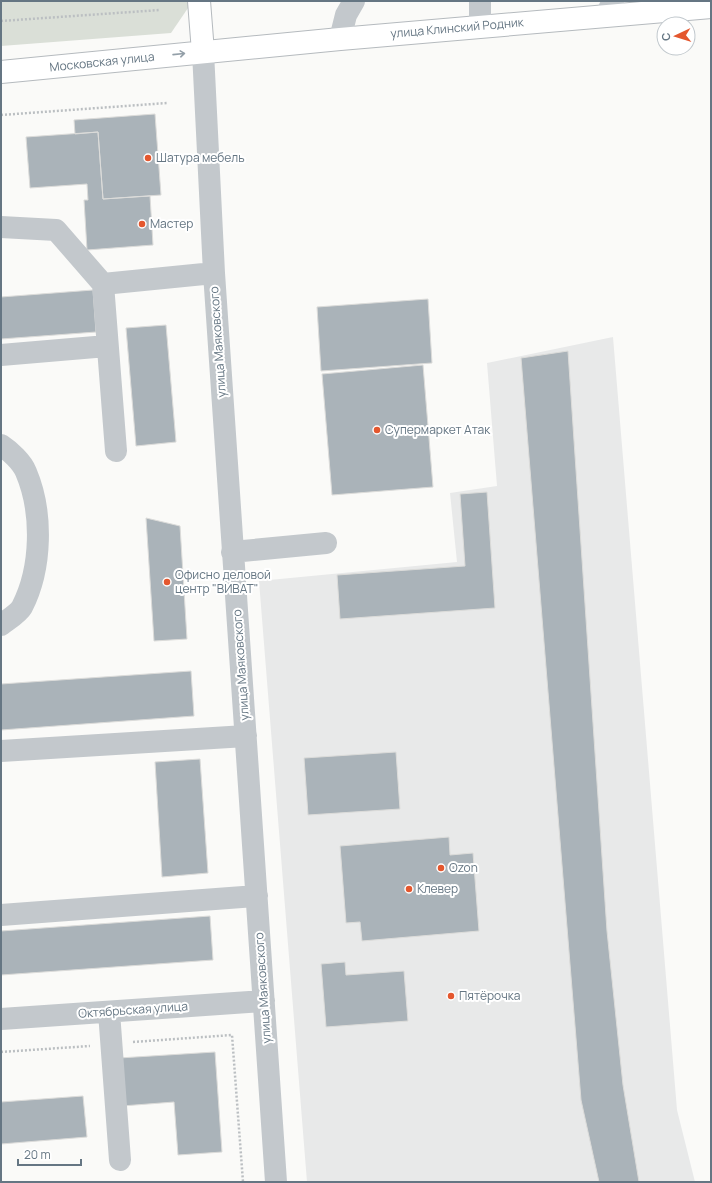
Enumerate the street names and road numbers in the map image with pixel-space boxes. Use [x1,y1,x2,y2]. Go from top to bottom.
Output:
street label: улица Клинский Родник [390,13,525,42]
street label: Московская улица [49,48,155,75]
street label: улица Маяковского [205,286,230,398]
street label: улица Маяковского [228,609,253,721]
street label: улица Маяковского [250,932,275,1044]
street label: Октябрьская улица [78,997,188,1022]

